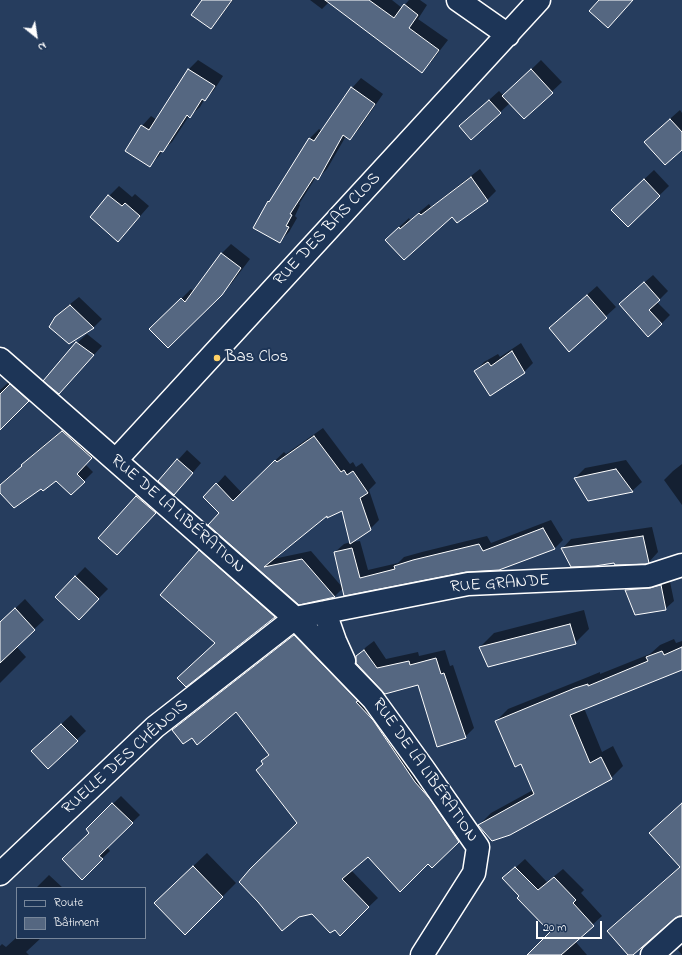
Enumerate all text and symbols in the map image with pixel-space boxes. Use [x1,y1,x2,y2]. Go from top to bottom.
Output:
north arrow [16,16,56,56]
text: N [35,38,49,55]
street label: RUE DES BAS CLOS [270,169,386,291]
place label: Bas Clos [225,348,288,368]
marker: Bas Clos [212,353,222,363]
street label: RUE DE LA LIBÉRATION [106,451,248,579]
street label: RUE GRANDE [450,571,550,599]
street label: RUE DE LA LIBÉRATION [367,695,481,847]
street label: RUELLE DES CHÊNOIS [59,696,193,820]
legend [16,887,146,939]
text: Route [54,894,83,912]
scale bar [538,913,604,939]
text: Bâtiment [54,914,99,932]
text: 20 m [543,919,566,937]

